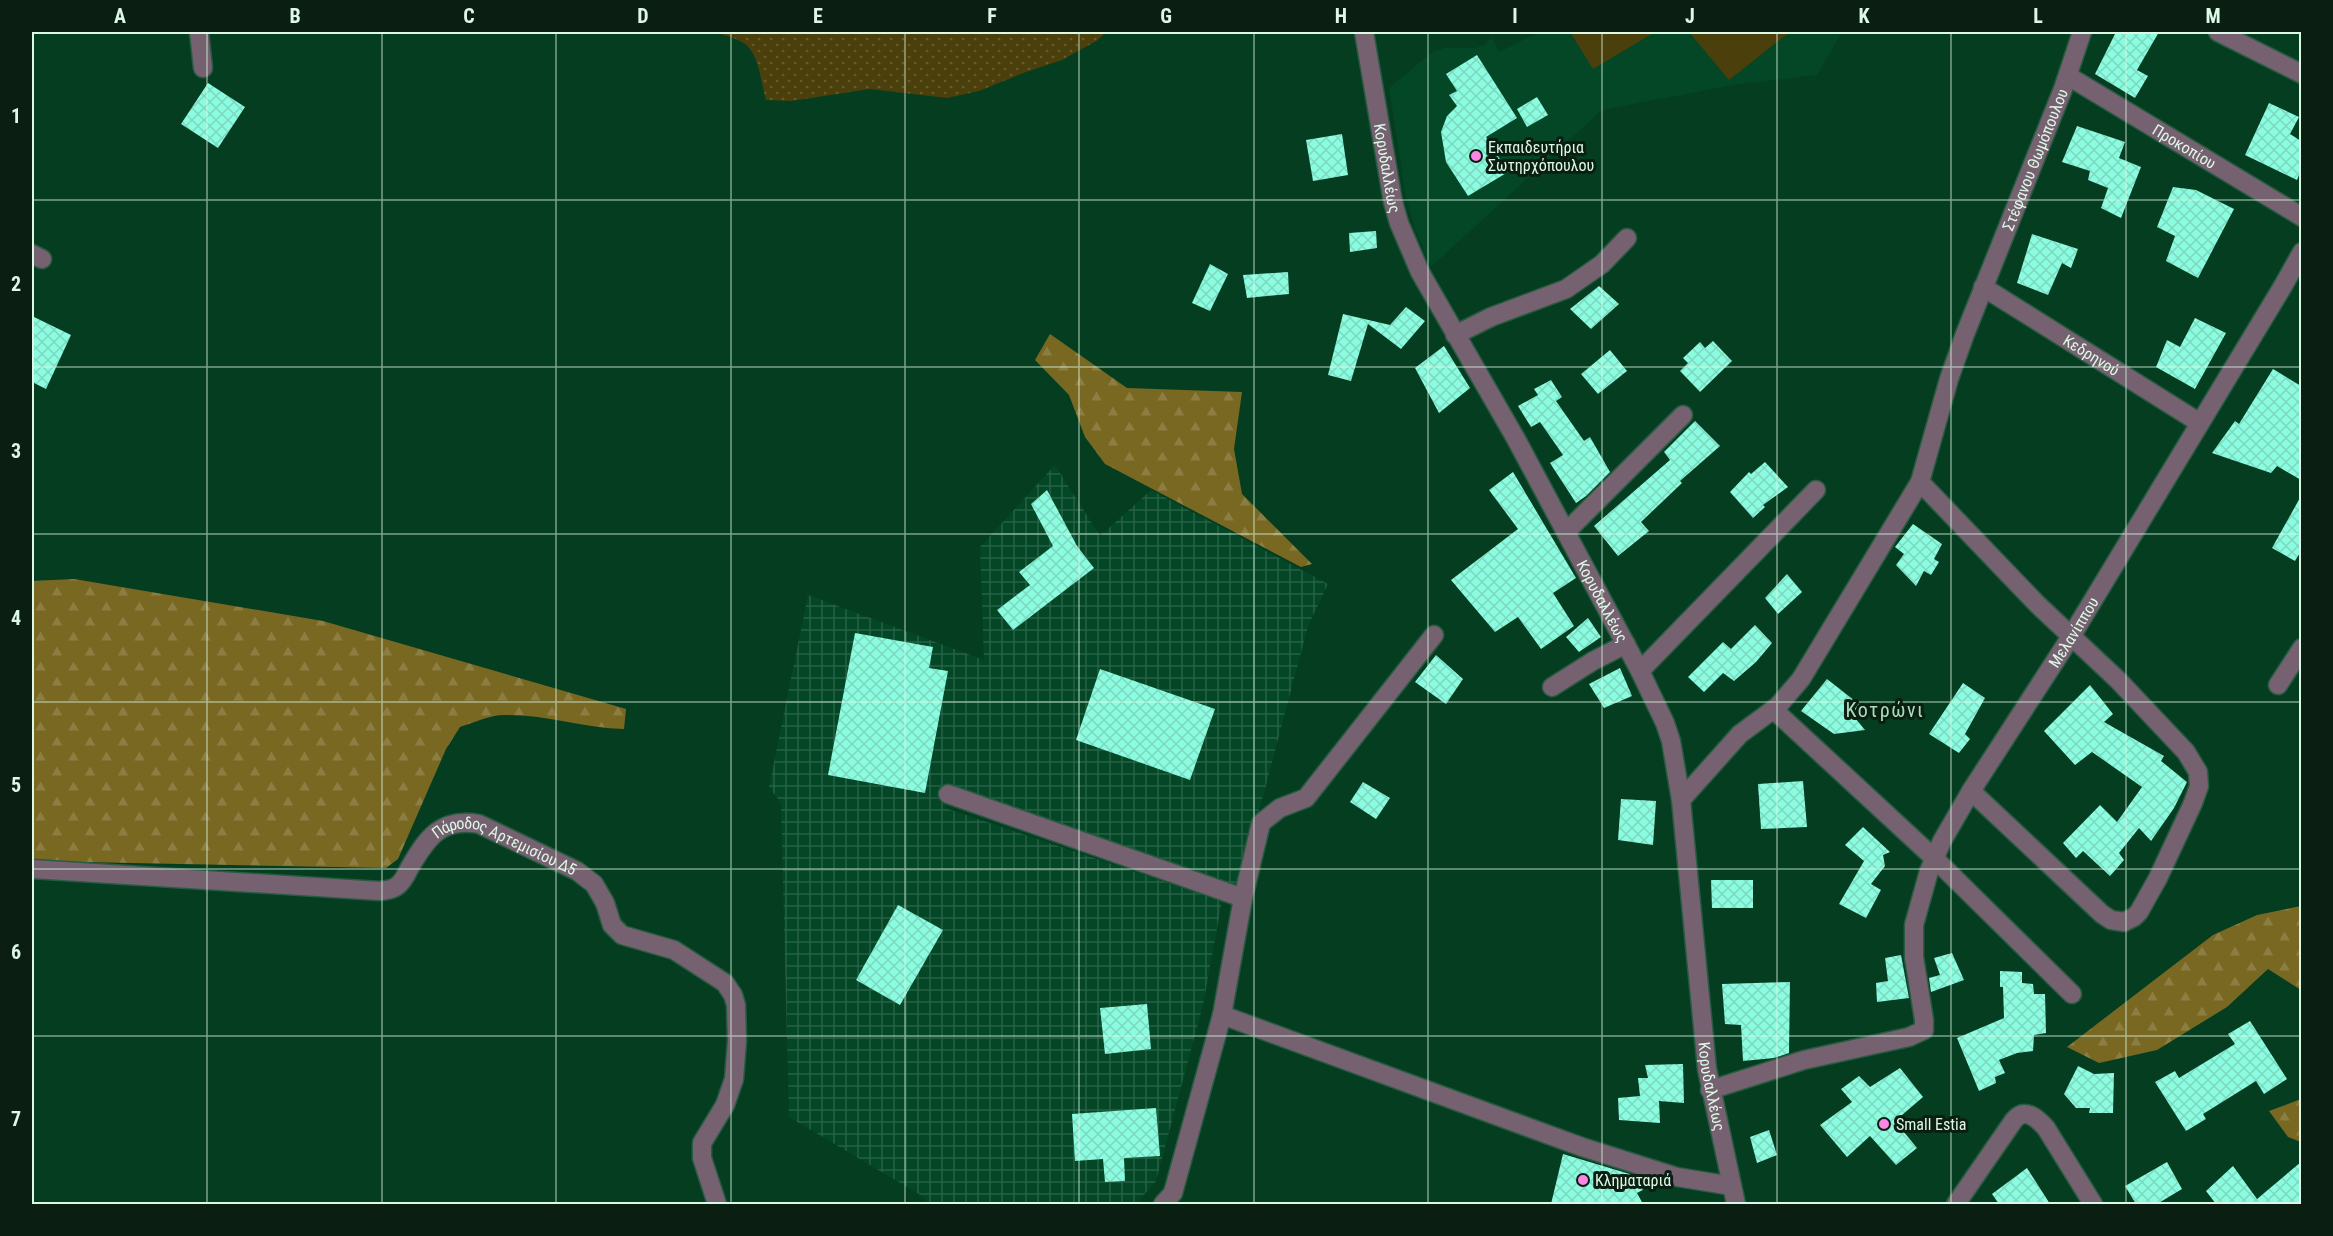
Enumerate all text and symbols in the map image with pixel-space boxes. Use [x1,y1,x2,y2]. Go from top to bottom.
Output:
text: A [114,4,126,28]
text: B [289,4,301,28]
text: C [463,4,475,28]
text: D [637,4,649,28]
text: E [813,4,823,28]
text: F [987,4,997,28]
text: G [1160,4,1172,28]
text: H [1335,4,1347,28]
text: I [1512,4,1518,28]
text: J [1685,4,1695,28]
text: K [1858,4,1870,28]
text: L [2033,4,2043,28]
text: M [2205,4,2221,28]
street label: Στέφανου Θωμόπουλου [1998,86,2072,233]
text: 1 [11,104,21,128]
street label: Προκοπίου [2149,120,2220,173]
street label: Κορυδαλλέως [1370,122,1405,215]
place label: Εκπαιδευτήρια Σωτηρχόπουλου [1488,138,1594,175]
marker: Εκπαιδευτήρια Σωτηρχόπουλου [1469,149,1483,163]
text: 2 [11,272,21,296]
street label: Κεδρηνού [2060,330,2123,380]
text: 3 [11,439,21,463]
street label: Κορυδαλλέως [1573,557,1632,645]
street label: Μελανίππου [2044,593,2102,671]
text: 4 [11,606,21,630]
district label: Κοτρώνι [1846,698,1924,722]
text: 5 [11,773,21,797]
street label: Πάροδος Αρτεμισίου Δ5 [428,813,580,879]
text: 6 [11,940,21,964]
street label: Κορυδαλλέως [1695,1041,1730,1133]
text: 7 [11,1107,21,1131]
place label: Small Estia [1896,1115,1966,1134]
marker: Small Estia [1877,1117,1891,1131]
place label: Κληματαριά [1595,1171,1671,1190]
marker: Κληματαριά [1576,1173,1590,1187]

